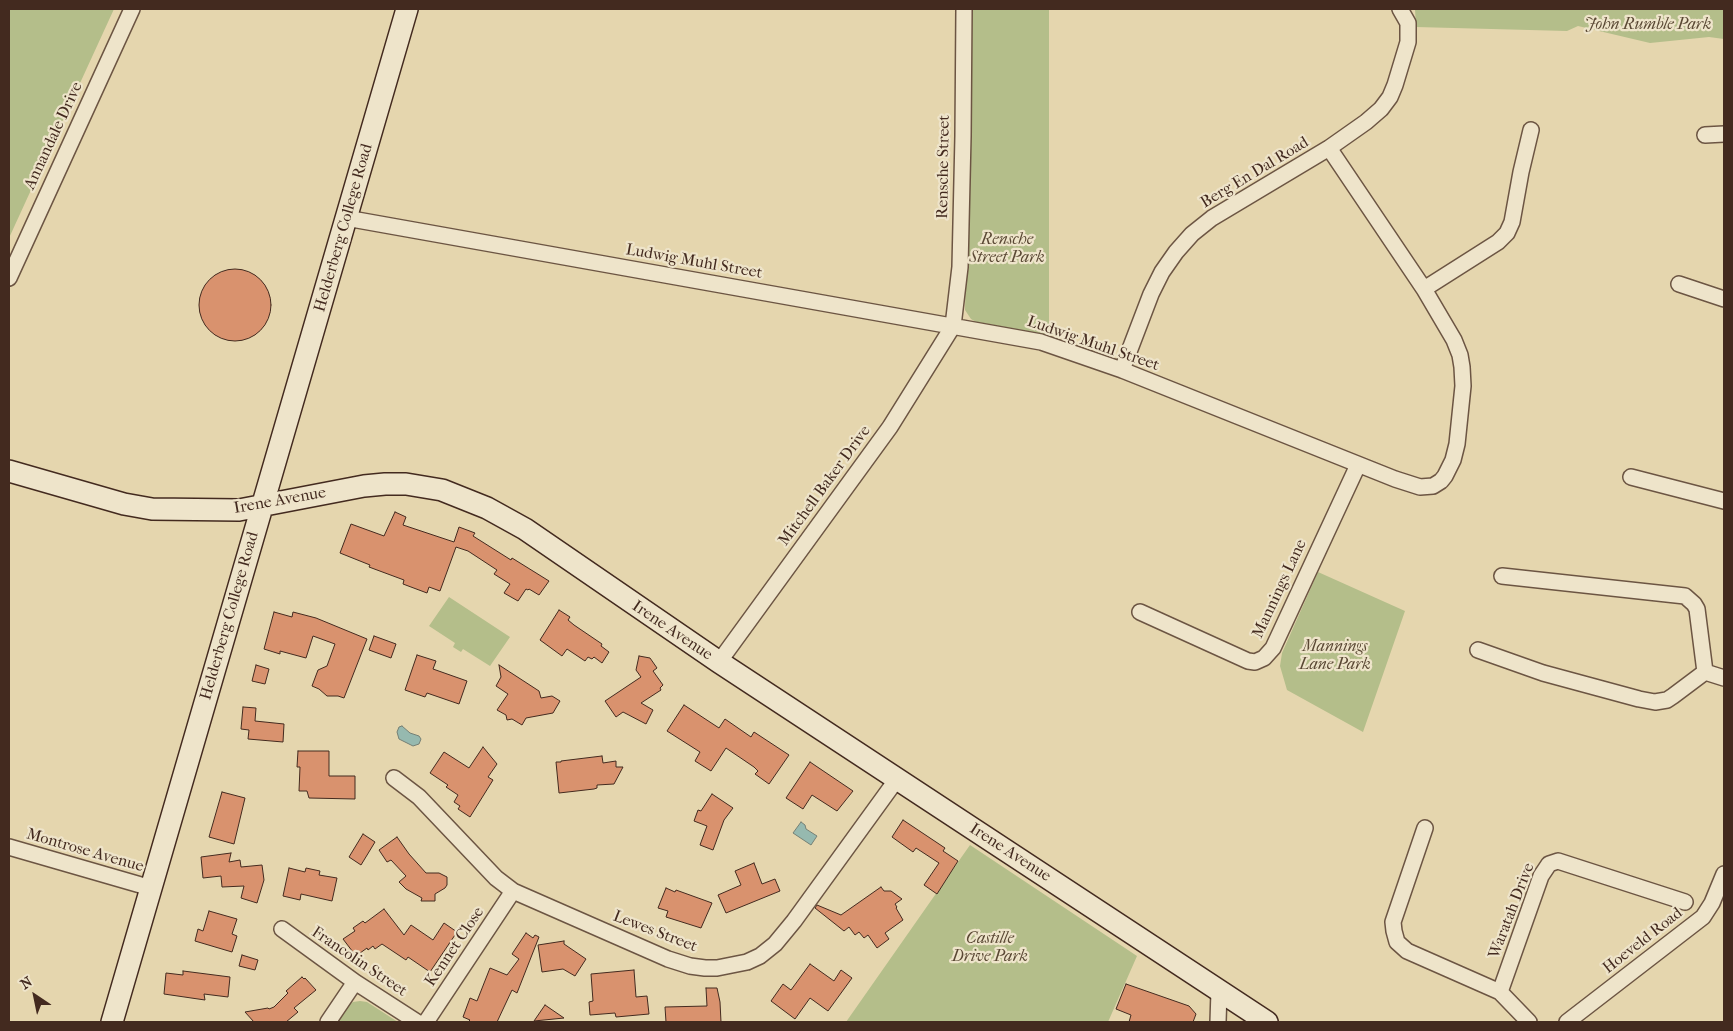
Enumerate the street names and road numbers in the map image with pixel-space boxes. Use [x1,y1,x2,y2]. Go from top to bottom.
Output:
street label: Annandale Drive [21,79,87,193]
street label: Rensche Street [933,115,955,219]
street label: Berg En Dal Road [1198,133,1312,213]
street label: Helderberg College Road [311,142,377,314]
street label: Ludwig Muhl Street [624,241,764,283]
street label: Ludwig Muhl Street [1024,312,1162,376]
street label: Mitchell Baker Drive [775,422,875,550]
street label: Irene Avenue [233,483,327,519]
street label: Helderberg College Road [197,530,263,702]
street label: Mannings Lane [1249,537,1311,641]
street label: Irene Avenue [628,597,716,665]
street label: Irene Avenue [966,820,1054,886]
street label: Montrose Avenue [24,825,146,877]
street label: Waratah Drive [1485,860,1539,962]
street label: Kennet Close [421,904,489,990]
street label: Hoeveld Road [1599,904,1687,978]
street label: Lewes Street [610,907,700,957]
street label: Francolin Street [308,923,410,1001]

